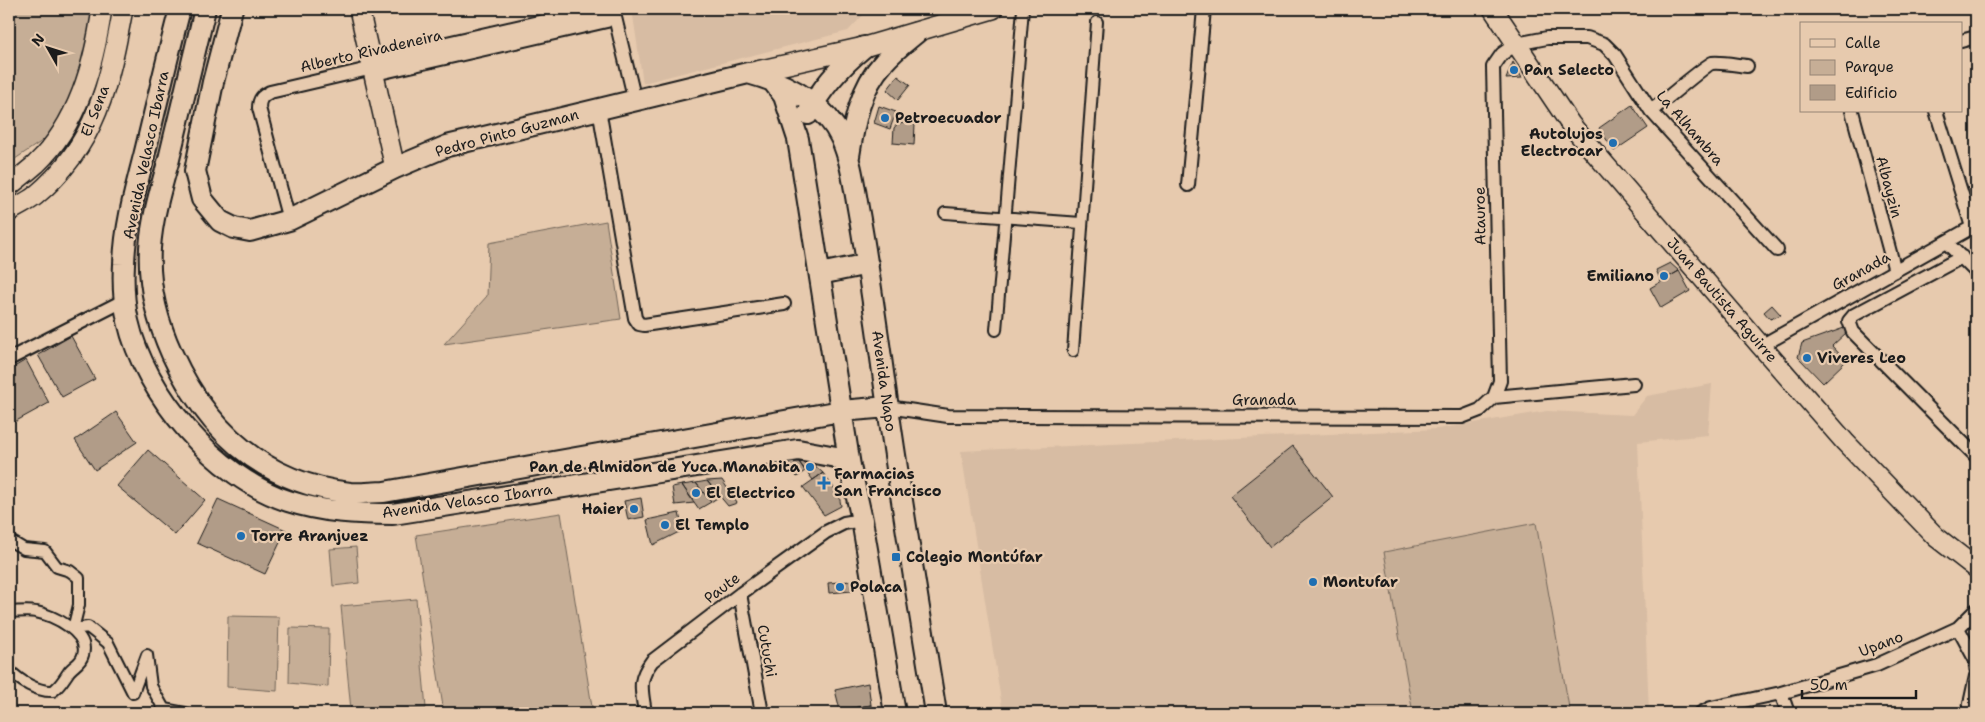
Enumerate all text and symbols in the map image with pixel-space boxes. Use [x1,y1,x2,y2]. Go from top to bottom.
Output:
north arrow [22,22,72,72]
legend [1800,22,1962,112]
street label: Alberto Rivadeneira [298,25,445,77]
text: N [27,30,48,50]
text: Calle [1845,33,1881,53]
text: Parque [1845,57,1894,77]
place label: Pan Selecto [1524,60,1614,80]
marker: Pan Selecto [1508,64,1520,76]
street label: Avenida Velasco Ibarra [118,68,174,241]
street label: El Sena [76,82,114,140]
text: Edificio [1845,83,1897,103]
street label: La Alhambra [1652,86,1729,170]
street label: Pedro Pinto Guzman [433,104,581,162]
place label: Petroecuador [895,108,1001,128]
marker: Petroecuador [879,112,891,124]
place label: Autolujos Electrocar [1521,124,1603,161]
marker: Autolujos Electrocar [1607,137,1619,149]
street label: Albayzin [1871,154,1907,220]
street label: Atauroe [1469,187,1491,245]
street label: Juan Bautista Aguirre [1662,233,1782,367]
street label: Granada [1828,246,1894,295]
place label: Emiliano [1587,266,1654,286]
marker: Emiliano [1658,270,1670,282]
street label: Avenida Napo [867,329,901,433]
place label: Viveres Leo [1817,348,1906,368]
marker: Viveres Leo [1801,352,1813,364]
street label: Granada [1232,390,1297,410]
place label: Pan de Almidon de Yuca Manabita [529,457,801,477]
marker: Pan de Almidon de Yuca Manabita [804,461,816,473]
place label: Farmacias San Francisco [834,464,942,501]
marker: Farmacias San Francisco [818,477,830,489]
street label: Avenida Velasco Ibarra [381,479,554,523]
place label: El Electrico [706,483,796,503]
marker: El Electrico [690,487,702,499]
place label: Haier [582,499,624,519]
marker: Haier [628,503,640,515]
place label: El Templo [675,515,749,535]
marker: El Templo [659,519,671,531]
place label: Torre Aranjuez [251,526,369,546]
marker: Torre Aranjuez [235,530,247,542]
place label: Colegio Montúfar [906,547,1043,567]
marker: Colegio Montúfar [890,551,902,563]
street label: Paute [700,568,744,608]
place label: Montufar [1323,572,1398,592]
marker: Montufar [1307,576,1319,588]
place label: Polaca [850,577,903,597]
marker: Polaca [834,581,846,593]
street label: Cutuchi [753,623,781,679]
street label: Upano [1856,626,1906,662]
scale bar [1802,667,1916,699]
text: 50 m [1810,675,1848,695]

